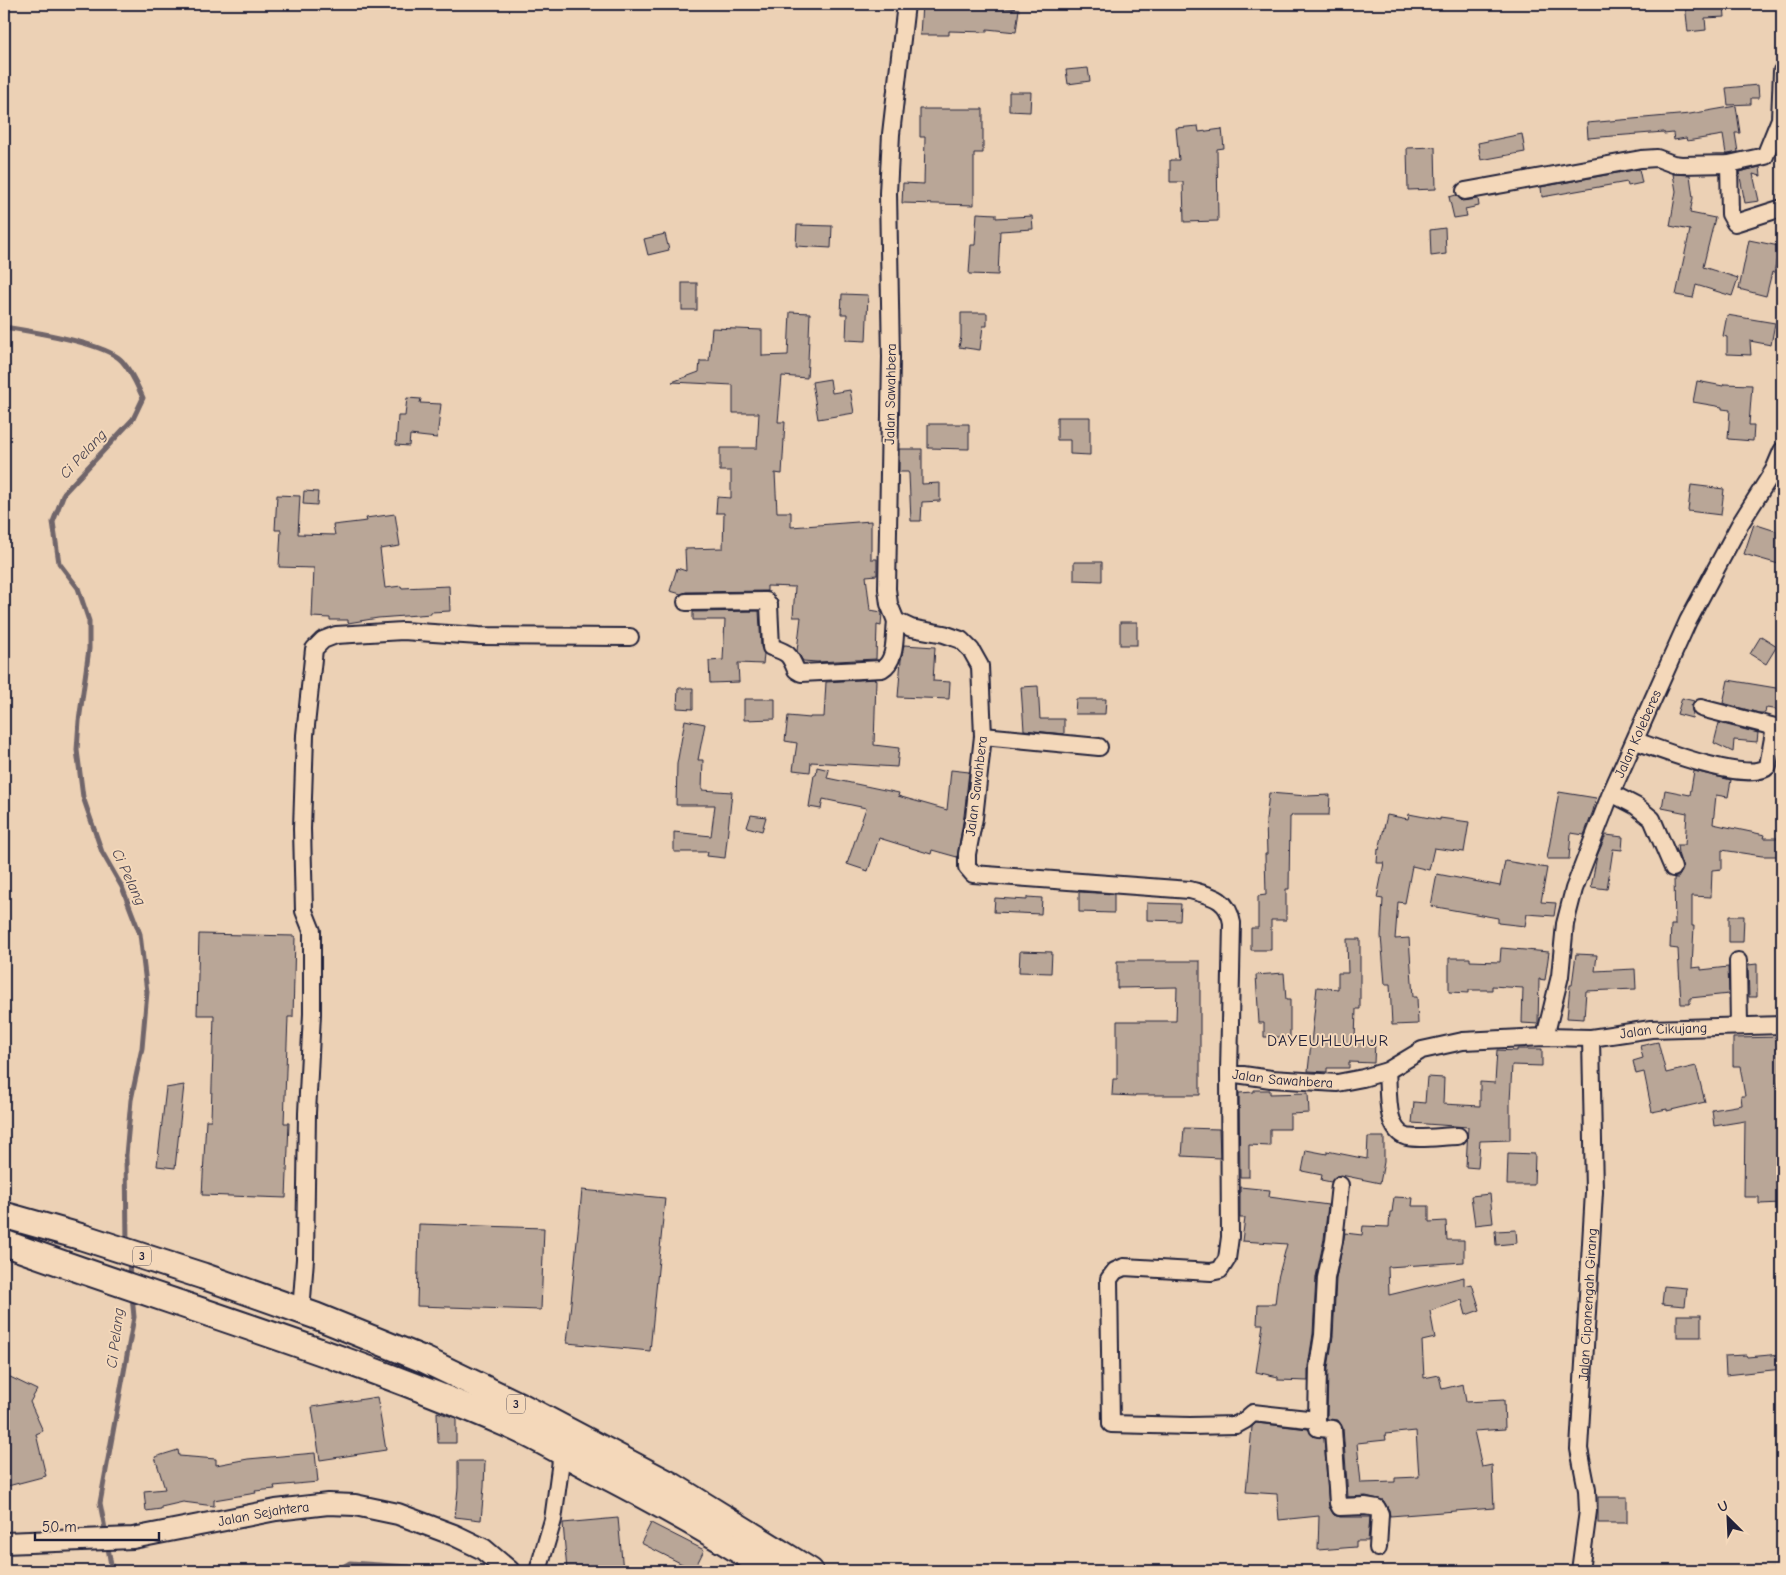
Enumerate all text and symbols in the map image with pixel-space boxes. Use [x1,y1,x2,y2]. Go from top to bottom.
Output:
street label: Jalan Sawahbera [881,343,900,445]
water label: Ci Pelang [56,426,110,482]
street label: Jalan Koleberes [1611,687,1665,780]
street label: Jalan Sawahbera [962,735,991,837]
water label: Ci Pelang [108,846,150,908]
street label: Jalan Cikujang [1619,1019,1708,1043]
district label: DAYEUHLUHUR [1267,1032,1389,1050]
street label: Jalan Sawahbera [1231,1066,1334,1092]
street label: Jalan Cipanengah Girang [1575,1228,1601,1382]
road number: 3 [133,1246,151,1266]
water label: Ci Pelang [102,1307,128,1369]
road number: 3 [507,1395,525,1414]
north arrow [1704,1492,1754,1542]
text: U [1715,1497,1731,1516]
street label: Jalan Sejahtera [217,1498,310,1530]
scale bar [35,1510,159,1542]
text: 50 m [42,1518,77,1536]

